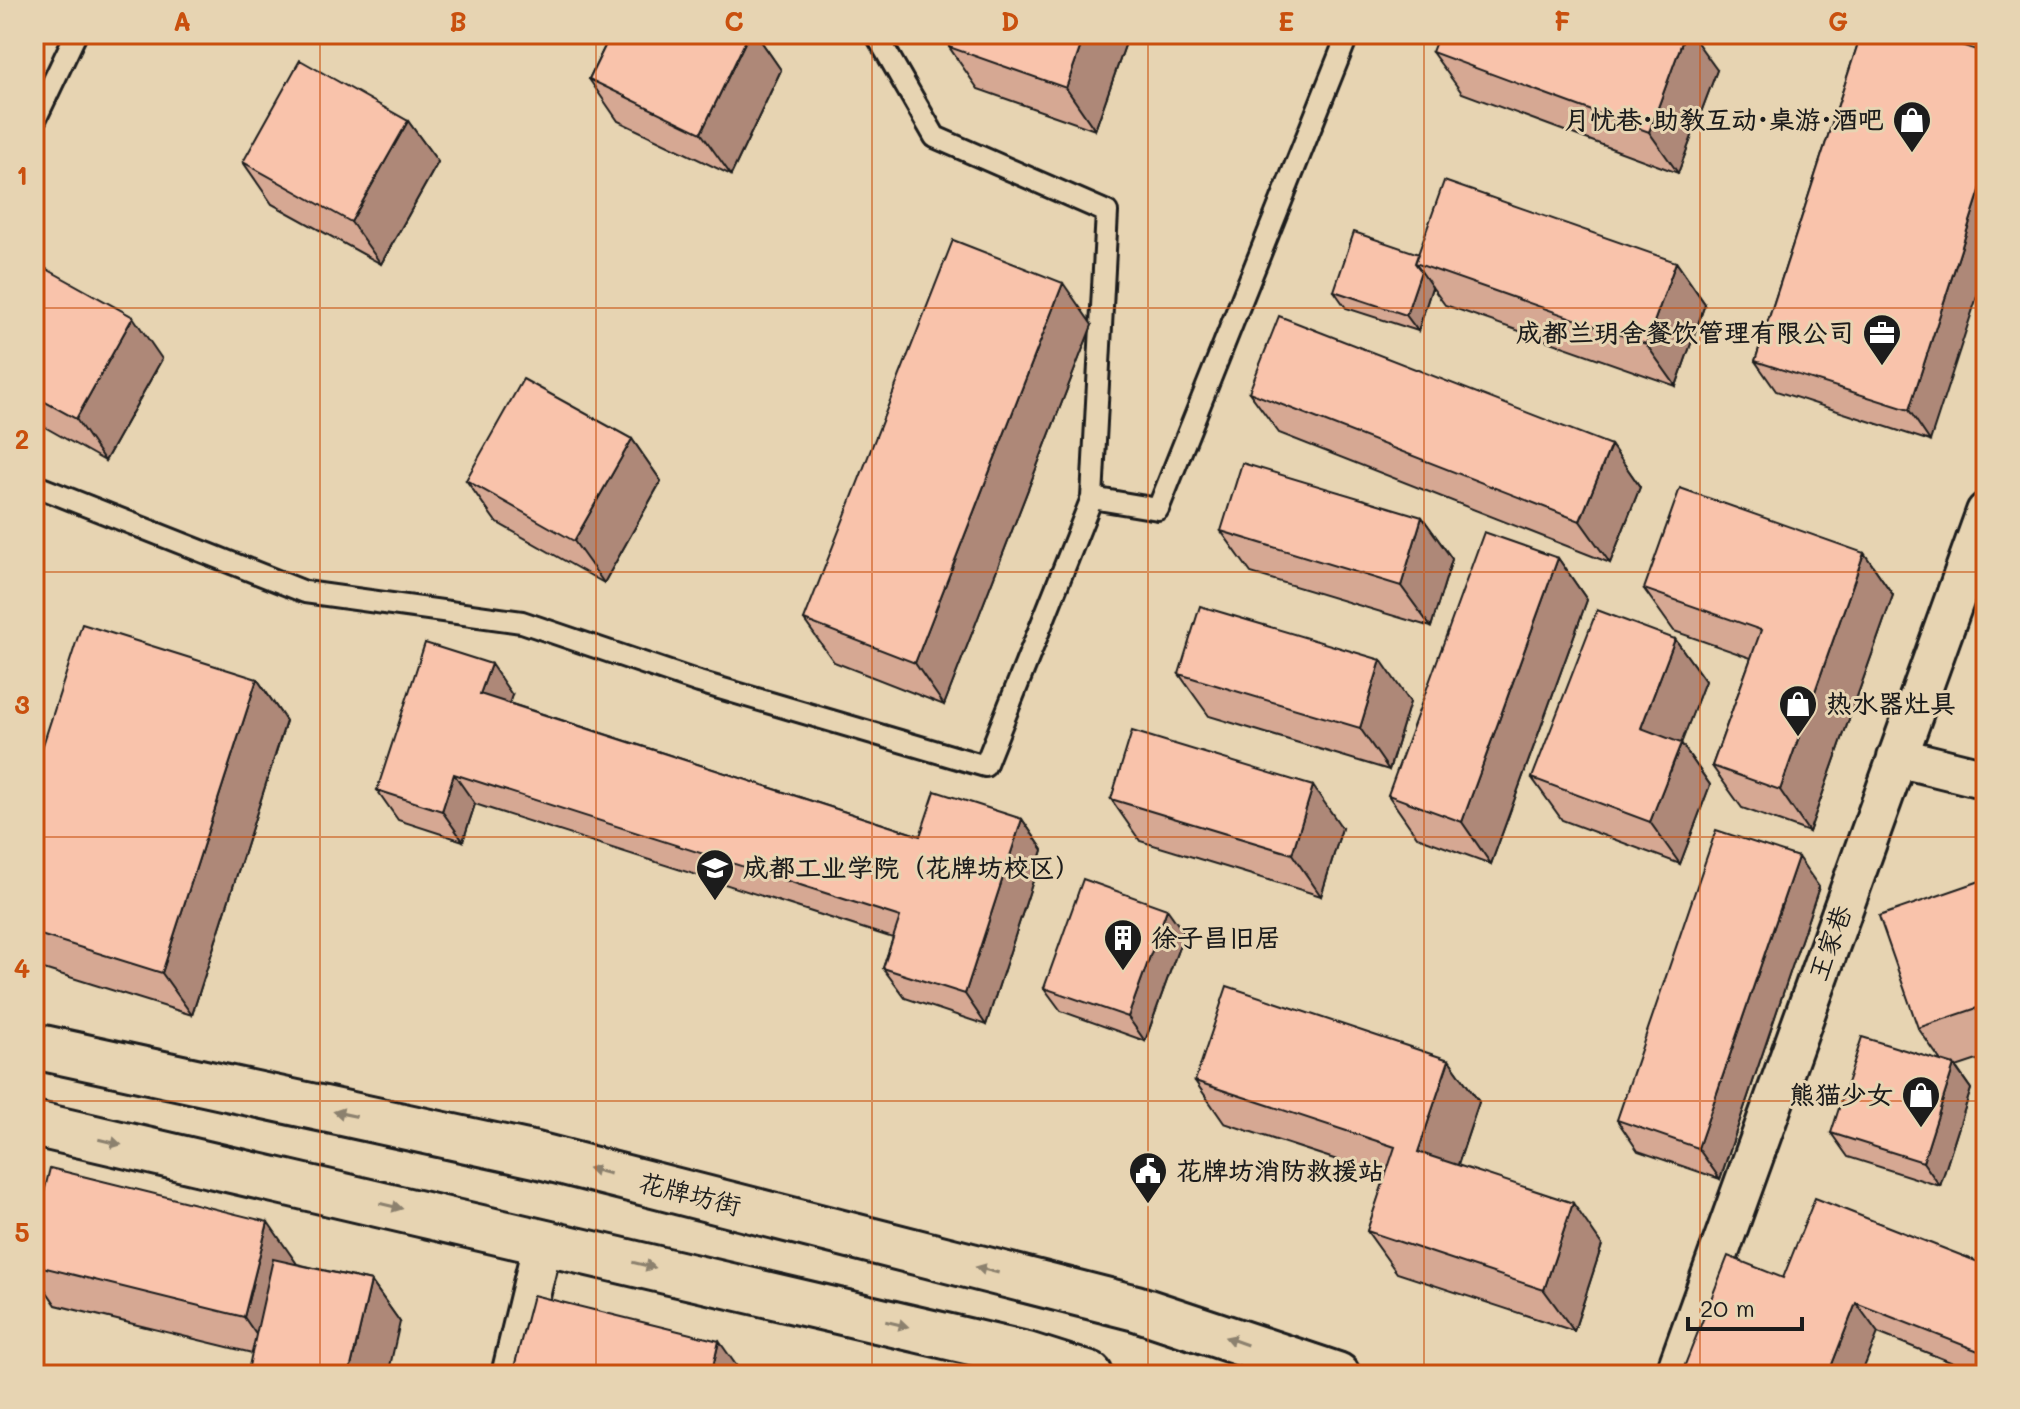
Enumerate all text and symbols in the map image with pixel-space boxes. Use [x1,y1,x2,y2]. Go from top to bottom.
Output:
text: A [173,4,191,38]
text: B [449,4,467,38]
text: C [724,4,744,38]
text: D [1001,4,1019,38]
text: E [1278,4,1294,38]
text: F [1554,4,1570,38]
text: G [1828,4,1848,38]
shop icon: 月忧巷·助教互动·桌游·酒吧 [1891,99,1933,154]
place label: 月忧巷·助教互动·桌游·酒吧 [1564,102,1884,136]
text: 1 [16,158,28,192]
office icon: 成都兰玥舍餐饮管理有限公司 [1861,312,1903,367]
place label: 成都兰玥舍餐饮管理有限公司 [1516,315,1854,349]
text: 2 [15,422,29,456]
shop icon: 热水器灶具 [1777,683,1819,738]
place label: 热水器灶具 [1826,686,1956,720]
text: 3 [14,687,30,721]
school or university icon: 成都工业学院（花牌坊校区） [694,847,736,902]
place label: 成都工业学院（花牌坊校区） [743,850,1081,884]
street label: 王家巷 [1800,900,1858,985]
building icon: 徐子昌旧居 [1102,917,1144,972]
place label: 徐子昌旧居 [1151,920,1281,954]
text: 4 [14,951,30,985]
shop icon: 熊猫少女 [1900,1074,1942,1129]
place label: 熊猫少女 [1789,1077,1893,1111]
one-way arrow [333,1107,358,1120]
one-way arrow [98,1136,123,1148]
public building icon: 花牌坊消防救援站 [1127,1150,1169,1205]
place label: 花牌坊消防救援站 [1176,1153,1384,1187]
street label: 花牌坊街 [636,1164,745,1222]
one-way arrow [586,1165,611,1177]
one-way arrow [378,1201,403,1213]
text: 5 [14,1215,30,1249]
one-way arrow [631,1259,656,1272]
one-way arrow [974,1263,999,1275]
scale bar [1688,1281,1802,1331]
text: 20 m [1700,1292,1755,1323]
one-way arrow [885,1318,910,1331]
one-way arrow [1224,1335,1248,1347]

